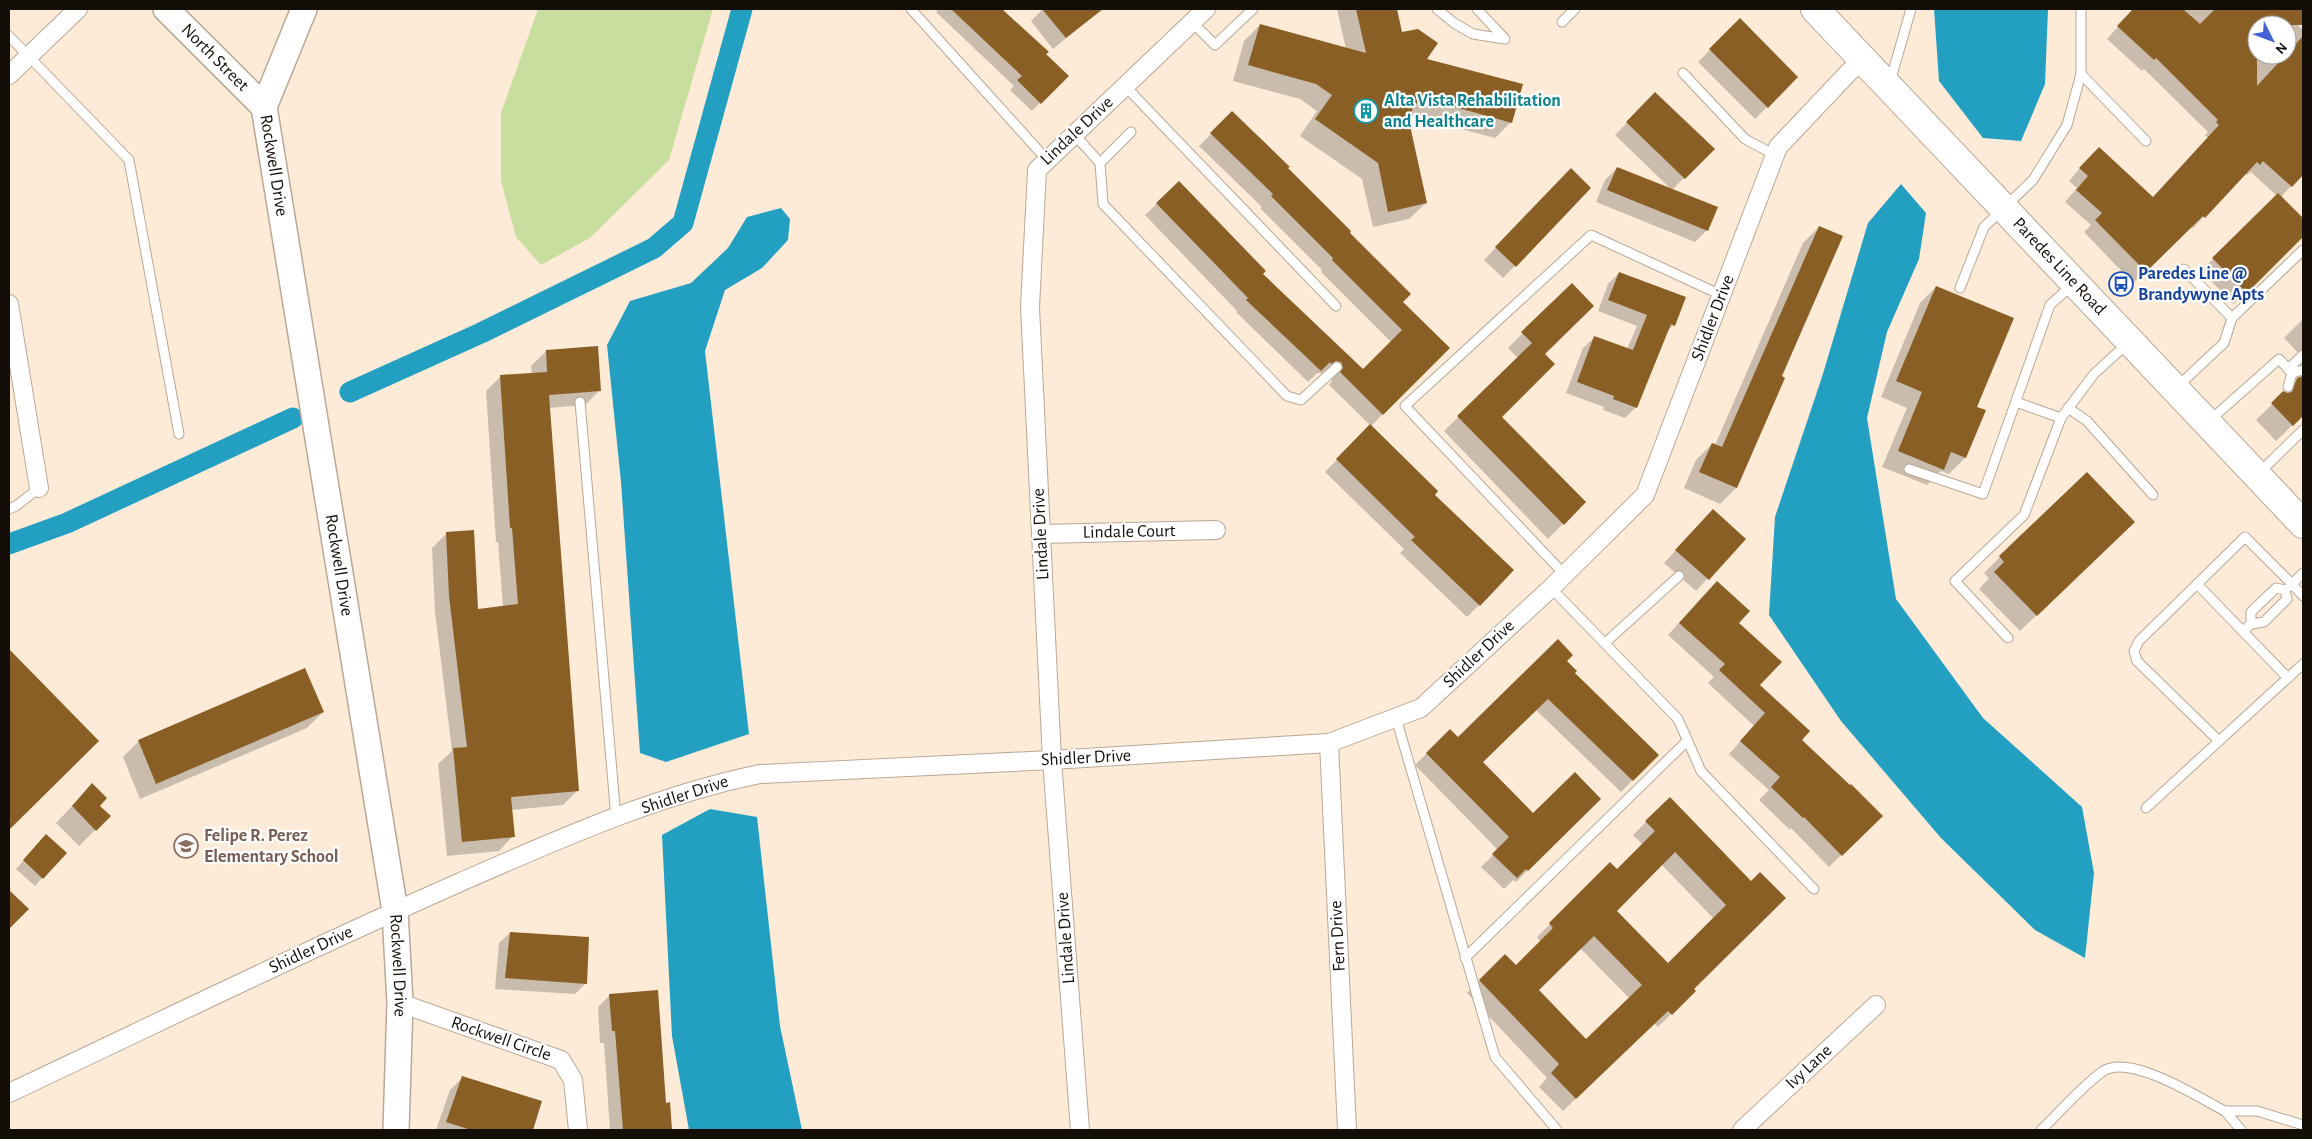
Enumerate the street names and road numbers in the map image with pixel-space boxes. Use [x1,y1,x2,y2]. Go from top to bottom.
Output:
street label: North Street [178,21,252,95]
street label: Lindale Drive [1037,93,1117,169]
street label: Rockwell Drive [256,113,291,218]
street label: Paredes Line Road [2009,214,2109,319]
street label: Shidler Drive [1688,273,1738,363]
street label: Lindale Drive [1030,488,1052,580]
street label: Rockwell Drive [321,513,356,617]
street label: Lindale Court [1082,522,1176,542]
street label: Shidler Drive [1440,617,1518,691]
street label: Shidler Drive [1040,747,1132,769]
street label: Shidler Drive [639,772,731,818]
street label: Lindale Drive [1054,892,1078,984]
street label: Fern Drive [1327,900,1349,972]
street label: Rockwell Drive [386,914,409,1017]
street label: Shidler Drive [266,923,356,977]
street label: Rockwell Circle [449,1013,553,1065]
street label: Ivy Lane [1782,1041,1836,1093]

